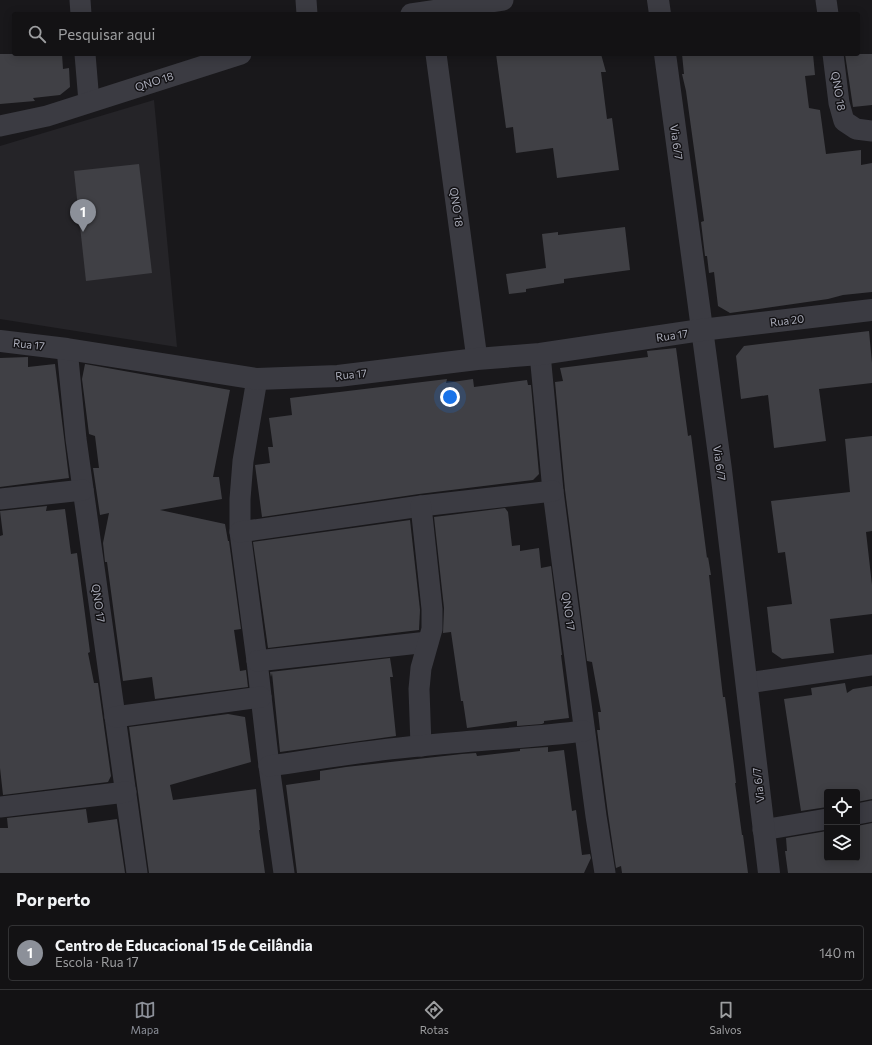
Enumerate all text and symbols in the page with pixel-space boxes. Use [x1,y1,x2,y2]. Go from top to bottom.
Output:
search box [12,12,860,56]
icon: search [26,23,48,45]
text: Pesquisar aqui [58,25,155,43]
street label: QNO 18 [133,69,175,93]
street label: QNO 18 [829,70,849,112]
street label: Via 6/7 [668,124,686,161]
street label: QNO 18 [448,186,466,228]
pin: 1 [70,199,96,232]
street label: Rua 20 [769,311,805,329]
street label: Rua 17 [655,326,689,344]
street label: Rua 17 [12,336,46,352]
street label: Rua 17 [334,366,368,382]
your location [440,387,460,407]
street label: Via 6/7 [711,445,729,482]
street label: QNO 17 [90,583,108,623]
street label: QNO 17 [560,591,578,631]
street label: Via 6/7 [749,766,767,803]
map controls [824,789,860,861]
button: locate [824,789,860,825]
button: layers [824,825,860,861]
text: Por perto [16,889,91,910]
text: Centro de Educacional 15 de Ceilândia [55,936,313,954]
text: 1 [27,945,33,961]
text: 140 m [819,945,855,961]
text: Escola · Rua 17 [55,954,139,970]
tab: Mapa [130,999,159,1036]
tab: Rotas [420,999,449,1036]
tab: Salvos [710,999,742,1036]

